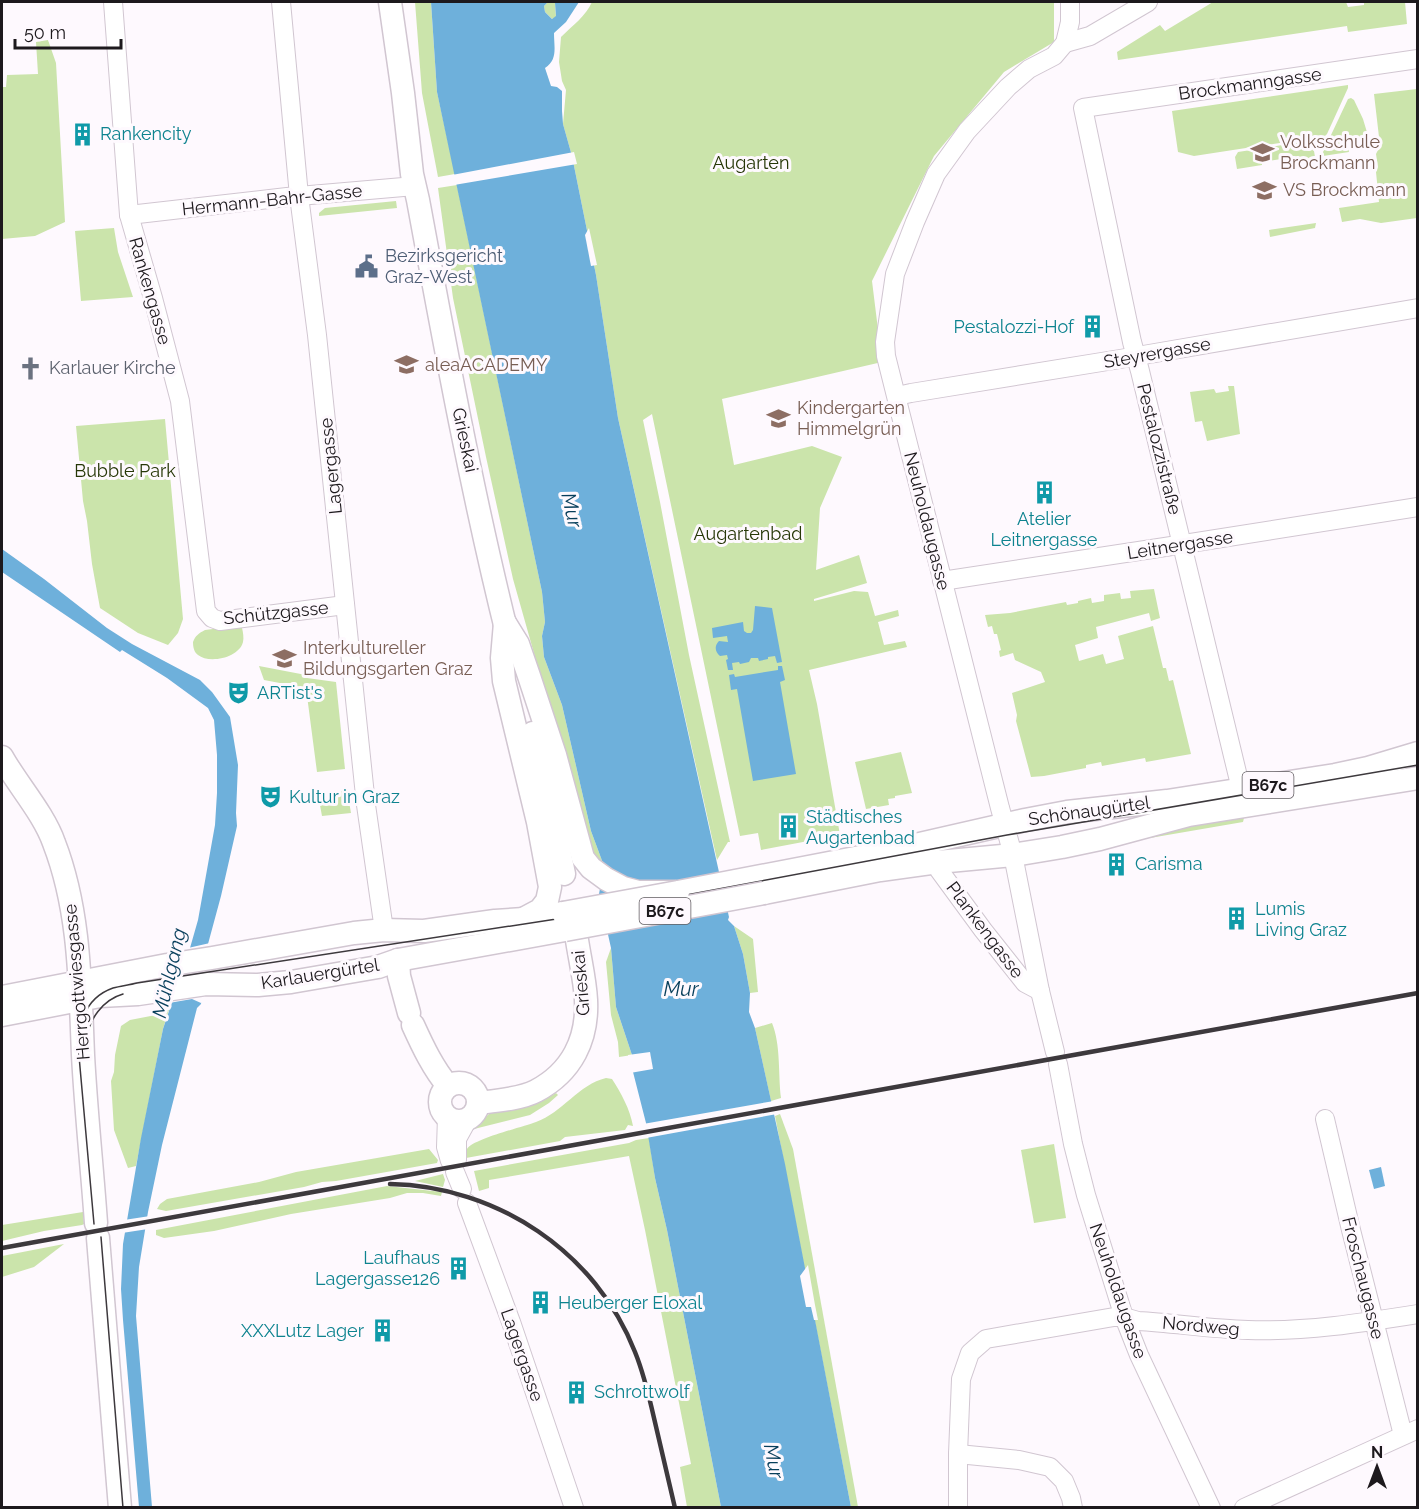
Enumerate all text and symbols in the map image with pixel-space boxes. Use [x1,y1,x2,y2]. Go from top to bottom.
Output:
scale bar [15,12,122,50]
text: 50 m [24,22,66,43]
street label: Brockmanngasse [1177,63,1323,104]
building icon: Rankencity [69,121,95,147]
place label: Rankencity [100,123,192,144]
place label: Volksschule Brockmann [1280,131,1381,173]
school or university icon: Volksschule Brockmann [1249,139,1275,165]
park label: Augarten [713,152,789,173]
school or university icon: VS Brockmann [1252,177,1278,203]
place label: VS Brockmann [1283,179,1406,200]
street label: Hermann-Bahr-Gasse [181,180,364,219]
street label: Rankengasse [125,235,176,347]
place label: Bezirksgericht Graz-West [385,245,503,287]
public building icon: Bezirksgericht Graz-West [354,253,380,279]
building icon: Pestalozzi-Hof [1079,314,1105,340]
place label: Pestalozzi-Hof [954,316,1075,337]
street label: Steyrergasse [1102,333,1212,372]
school or university icon: aleaACADEMY [394,352,420,378]
place label: aleaACADEMY [425,354,548,375]
church icon: Karlauer Kirche [18,355,44,381]
place label: Karlauer Kirche [49,357,176,378]
street label: Pestalozzistraße [1133,381,1186,517]
place label: Kindergarten Himmelgrün [797,397,905,439]
school or university icon: Kindergarten Himmelgrün [766,405,792,431]
street label: Grieskai [448,406,483,474]
street label: Lagergasse [315,416,346,515]
street label: Neuholdaugasse [900,450,955,593]
park label: Bubble Park [74,460,176,481]
building icon: Atelier Leitnergasse [1031,480,1057,506]
water label: Mur [556,490,588,531]
place label: Atelier Leitnergasse [991,508,1098,550]
park label: Augartenbad [694,523,802,544]
street label: Leitnergasse [1126,526,1235,563]
street label: Schützgasse [222,596,330,628]
place label: Interkultureller Bildungsgarten Graz [303,637,473,679]
school or university icon: Interkultureller Bildungsgarten Graz [272,645,298,671]
theatre icon: ARTist's [226,680,252,706]
place label: ARTist's [257,682,323,703]
road number: B67c [1242,772,1294,798]
theatre icon: Kultur in Graz [258,784,284,810]
place label: Kultur in Graz [289,786,400,807]
street label: Schönaugürtel [1027,792,1151,829]
place label: Städtisches Augartenbad [806,806,915,848]
building icon: Städtisches Augartenbad [775,814,801,840]
building icon: Carisma [1104,851,1130,877]
place label: Carisma [1135,853,1202,874]
street label: Plankengasse [942,877,1029,982]
road number: B67c [640,898,690,924]
place label: Lumis Living Graz [1255,898,1347,940]
street label: Herrgottwiesgasse [59,903,94,1061]
building icon: Lumis Living Graz [1224,906,1250,932]
water label: Mühlgang [147,926,191,1020]
street label: Grieskai [567,949,594,1017]
street label: Karlauergürtel [259,954,381,993]
water label: Mur [663,977,700,1001]
street label: Froschaugasse [1338,1215,1389,1342]
street label: Neuholdaugasse [1085,1220,1152,1362]
place label: Laufhaus Lagergasse126 [315,1247,440,1289]
building icon: Laufhaus Lagergasse126 [445,1255,471,1281]
building icon: Heuberger Eloxal [527,1290,553,1316]
place label: Heuberger Eloxal [558,1292,702,1313]
street label: Lagergasse [497,1306,548,1404]
street label: Nordweg [1161,1312,1241,1339]
building icon: XXXLutz Lager [369,1318,395,1344]
place label: XXXLutz Lager [241,1320,365,1341]
building icon: Schrottwolf [563,1379,589,1405]
place label: Schrottwolf [594,1381,691,1402]
north arrow [1347,1437,1407,1497]
water label: Mur [759,1442,789,1482]
text: N [1371,1443,1383,1462]

